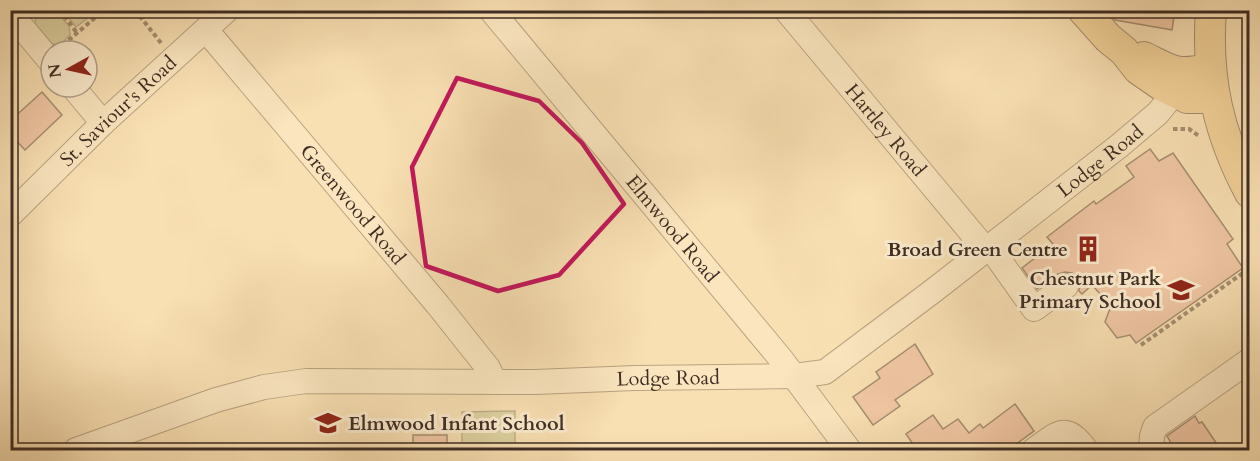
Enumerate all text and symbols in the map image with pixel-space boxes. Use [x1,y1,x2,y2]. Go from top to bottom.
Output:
north arrow [39,39,99,99]
street label: St. Saviour's Road [53,49,182,172]
text: N [43,62,67,79]
street label: Hartley Road [839,78,933,182]
street label: Lodge Road [1051,118,1149,203]
street label: Greenwood Road [294,138,412,271]
street label: Elmwood Road [620,169,725,288]
building icon: Broad Green Centre [1073,234,1103,264]
place label: Broad Green Centre [887,236,1068,263]
place label: Chestnut Park Primary School [1019,265,1162,315]
school or university icon: Chestnut Park Primary School [1166,275,1196,305]
street label: Lodge Road [616,363,720,392]
school or university icon: Elmwood Infant School [313,408,343,438]
place label: Elmwood Infant School [348,410,565,437]

